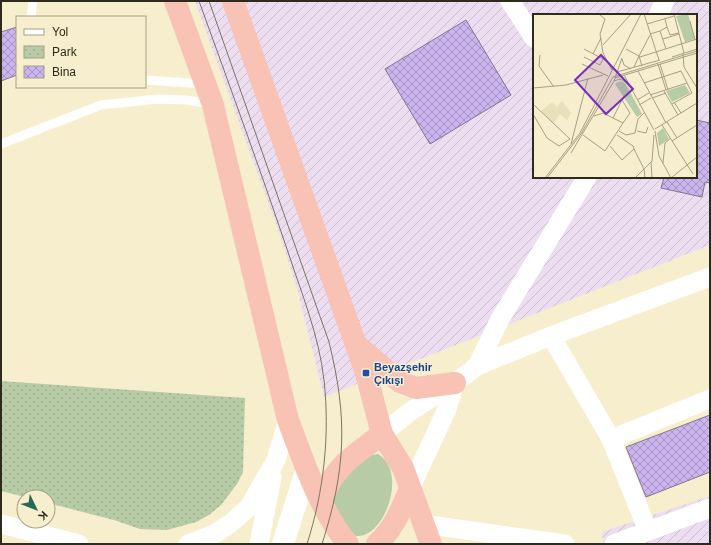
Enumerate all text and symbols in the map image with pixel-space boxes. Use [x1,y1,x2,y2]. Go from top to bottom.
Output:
inset map [533,14,697,178]
legend [16,16,146,88]
text: Yol [52,25,68,39]
text: Park [52,45,78,59]
text: Bina [52,65,76,79]
place label: Beyazşehir Çıkışı [374,361,433,386]
marker: Beyazşehir Çıkışı [361,368,371,378]
north arrow [16,489,56,529]
text: K [36,509,50,523]

